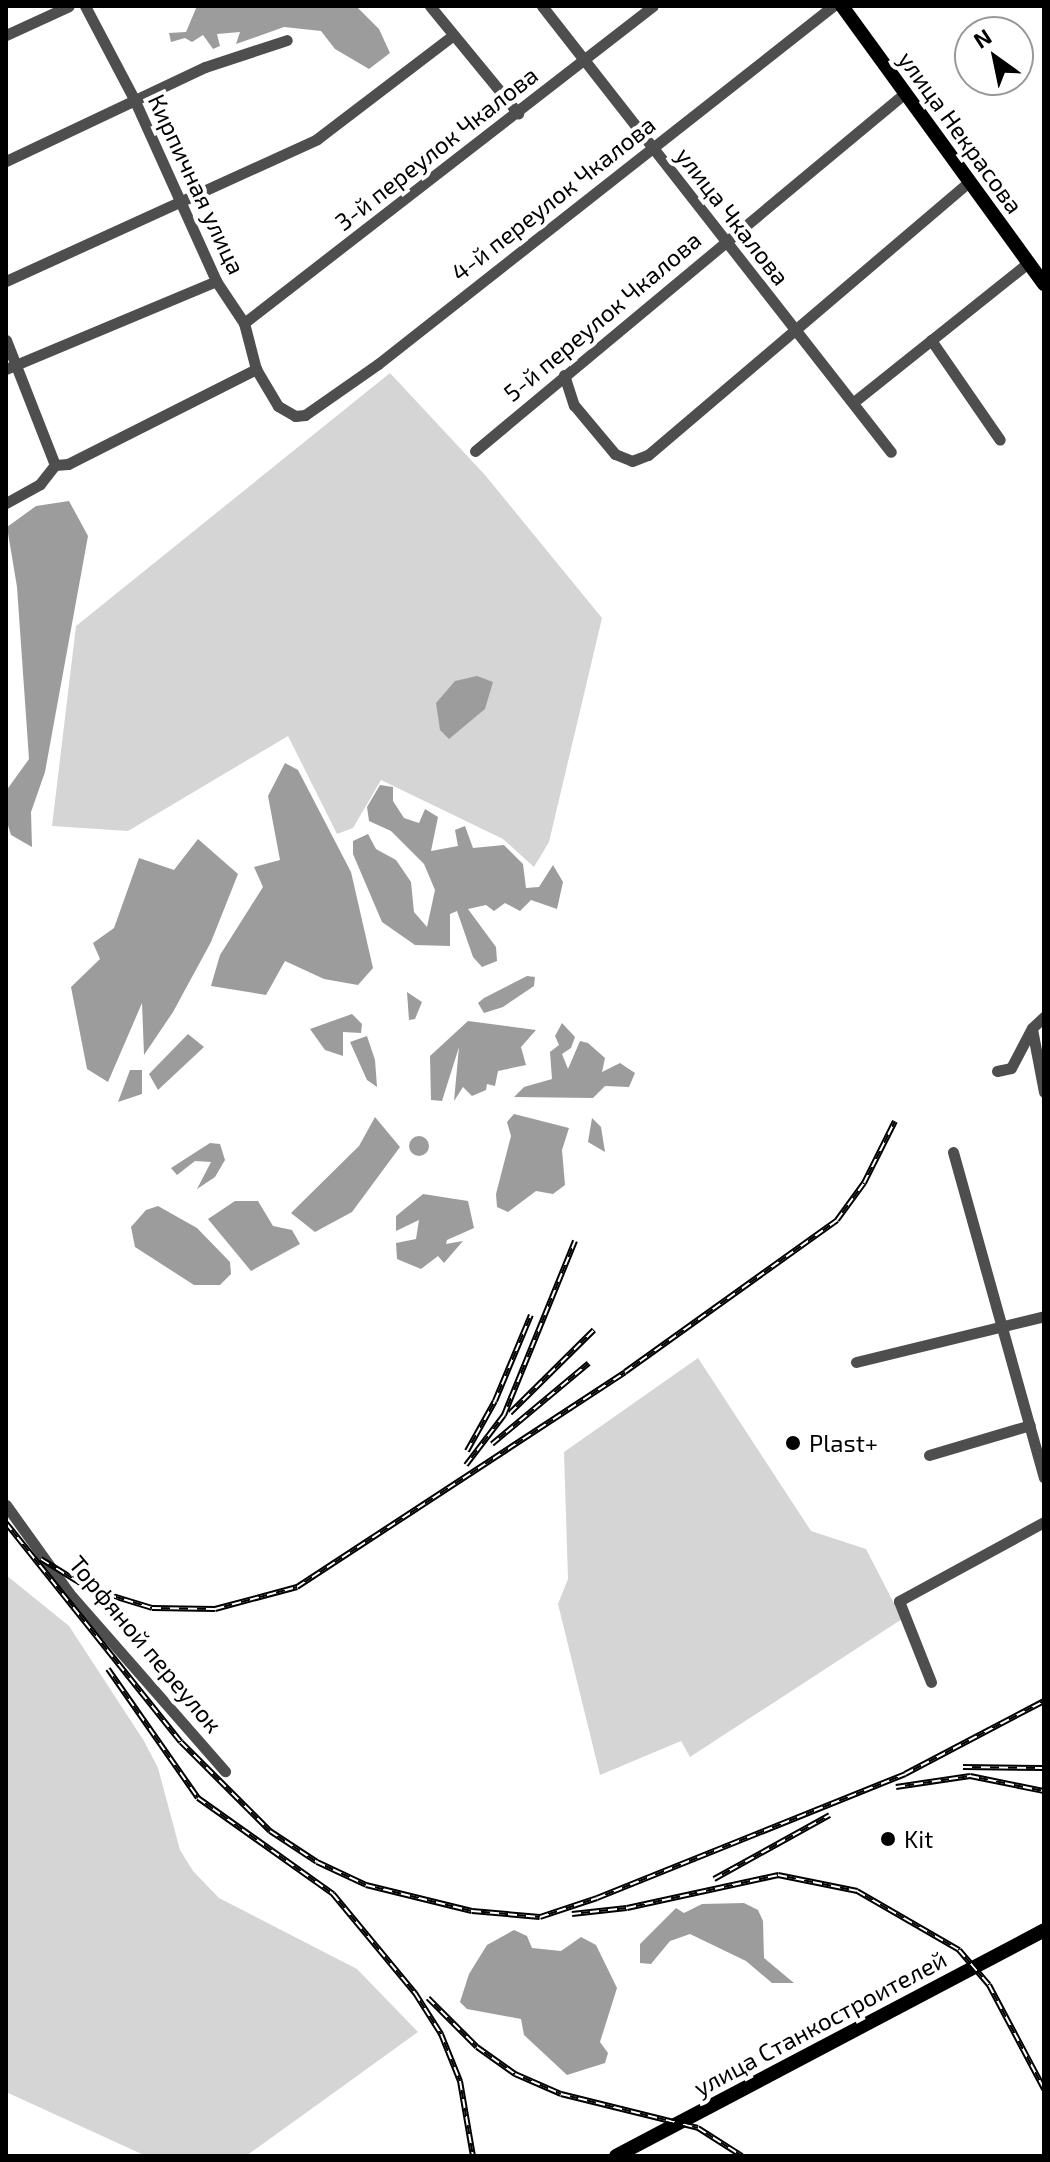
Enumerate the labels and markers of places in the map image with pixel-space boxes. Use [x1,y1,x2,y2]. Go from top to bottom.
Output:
place label: Plast+ [809,1429,878,1457]
marker: Plast+ [784,1434,802,1452]
place label: Kit [904,1825,933,1853]
marker: Kit [879,1830,897,1848]

